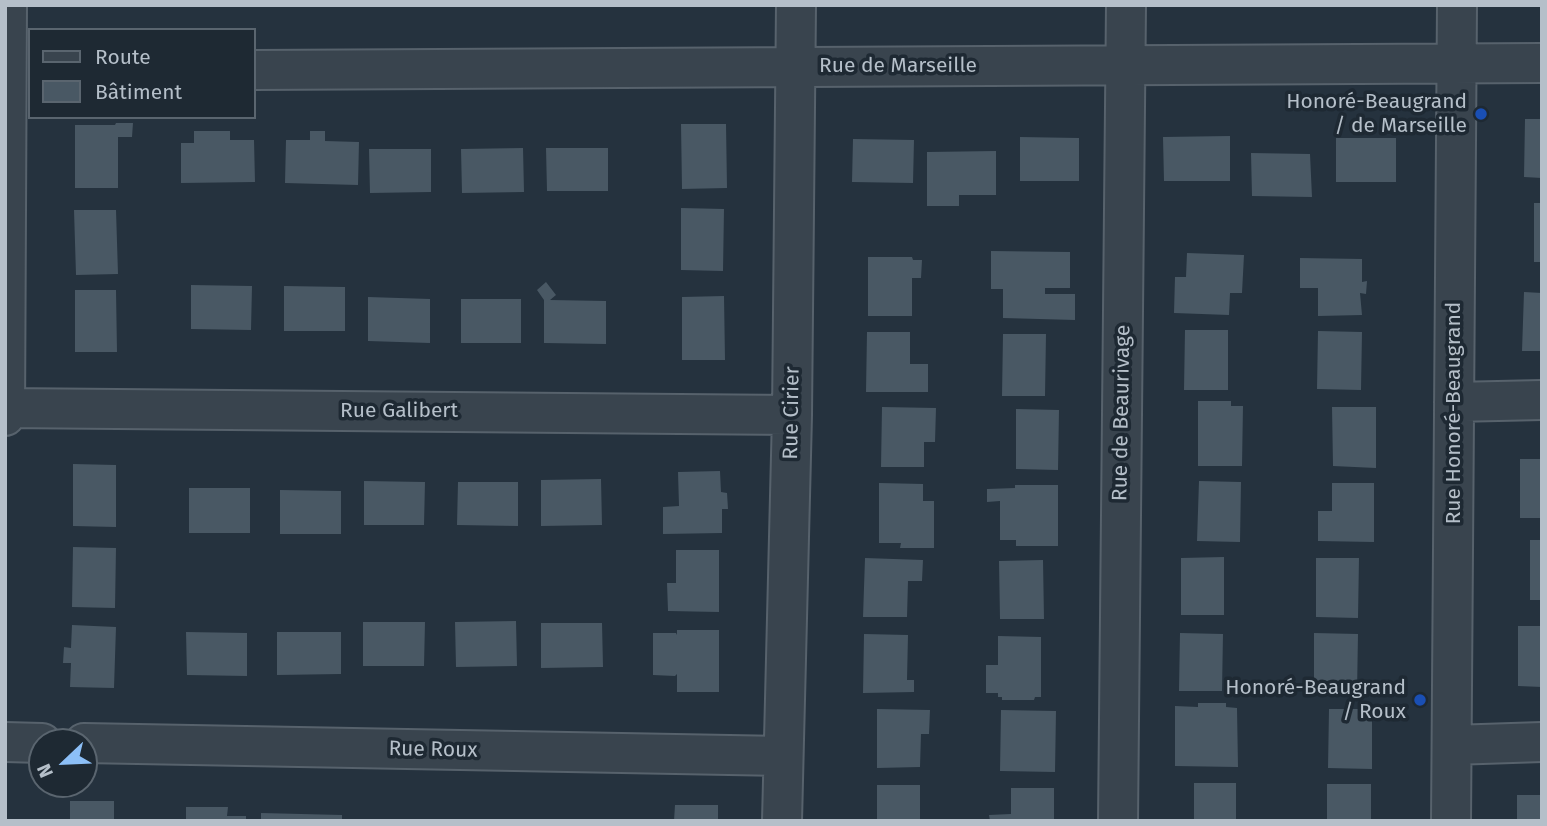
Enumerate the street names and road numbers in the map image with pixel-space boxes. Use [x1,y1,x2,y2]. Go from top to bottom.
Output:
street label: Rue de Marseille [819,53,977,79]
street label: Rue Honoré-Beaugrand [1441,302,1467,524]
street label: Rue de Beaurivage [1108,325,1136,501]
street label: Rue Cirier [779,366,805,460]
street label: Rue Galibert [340,398,458,424]
street label: Rue Roux [388,737,478,763]

